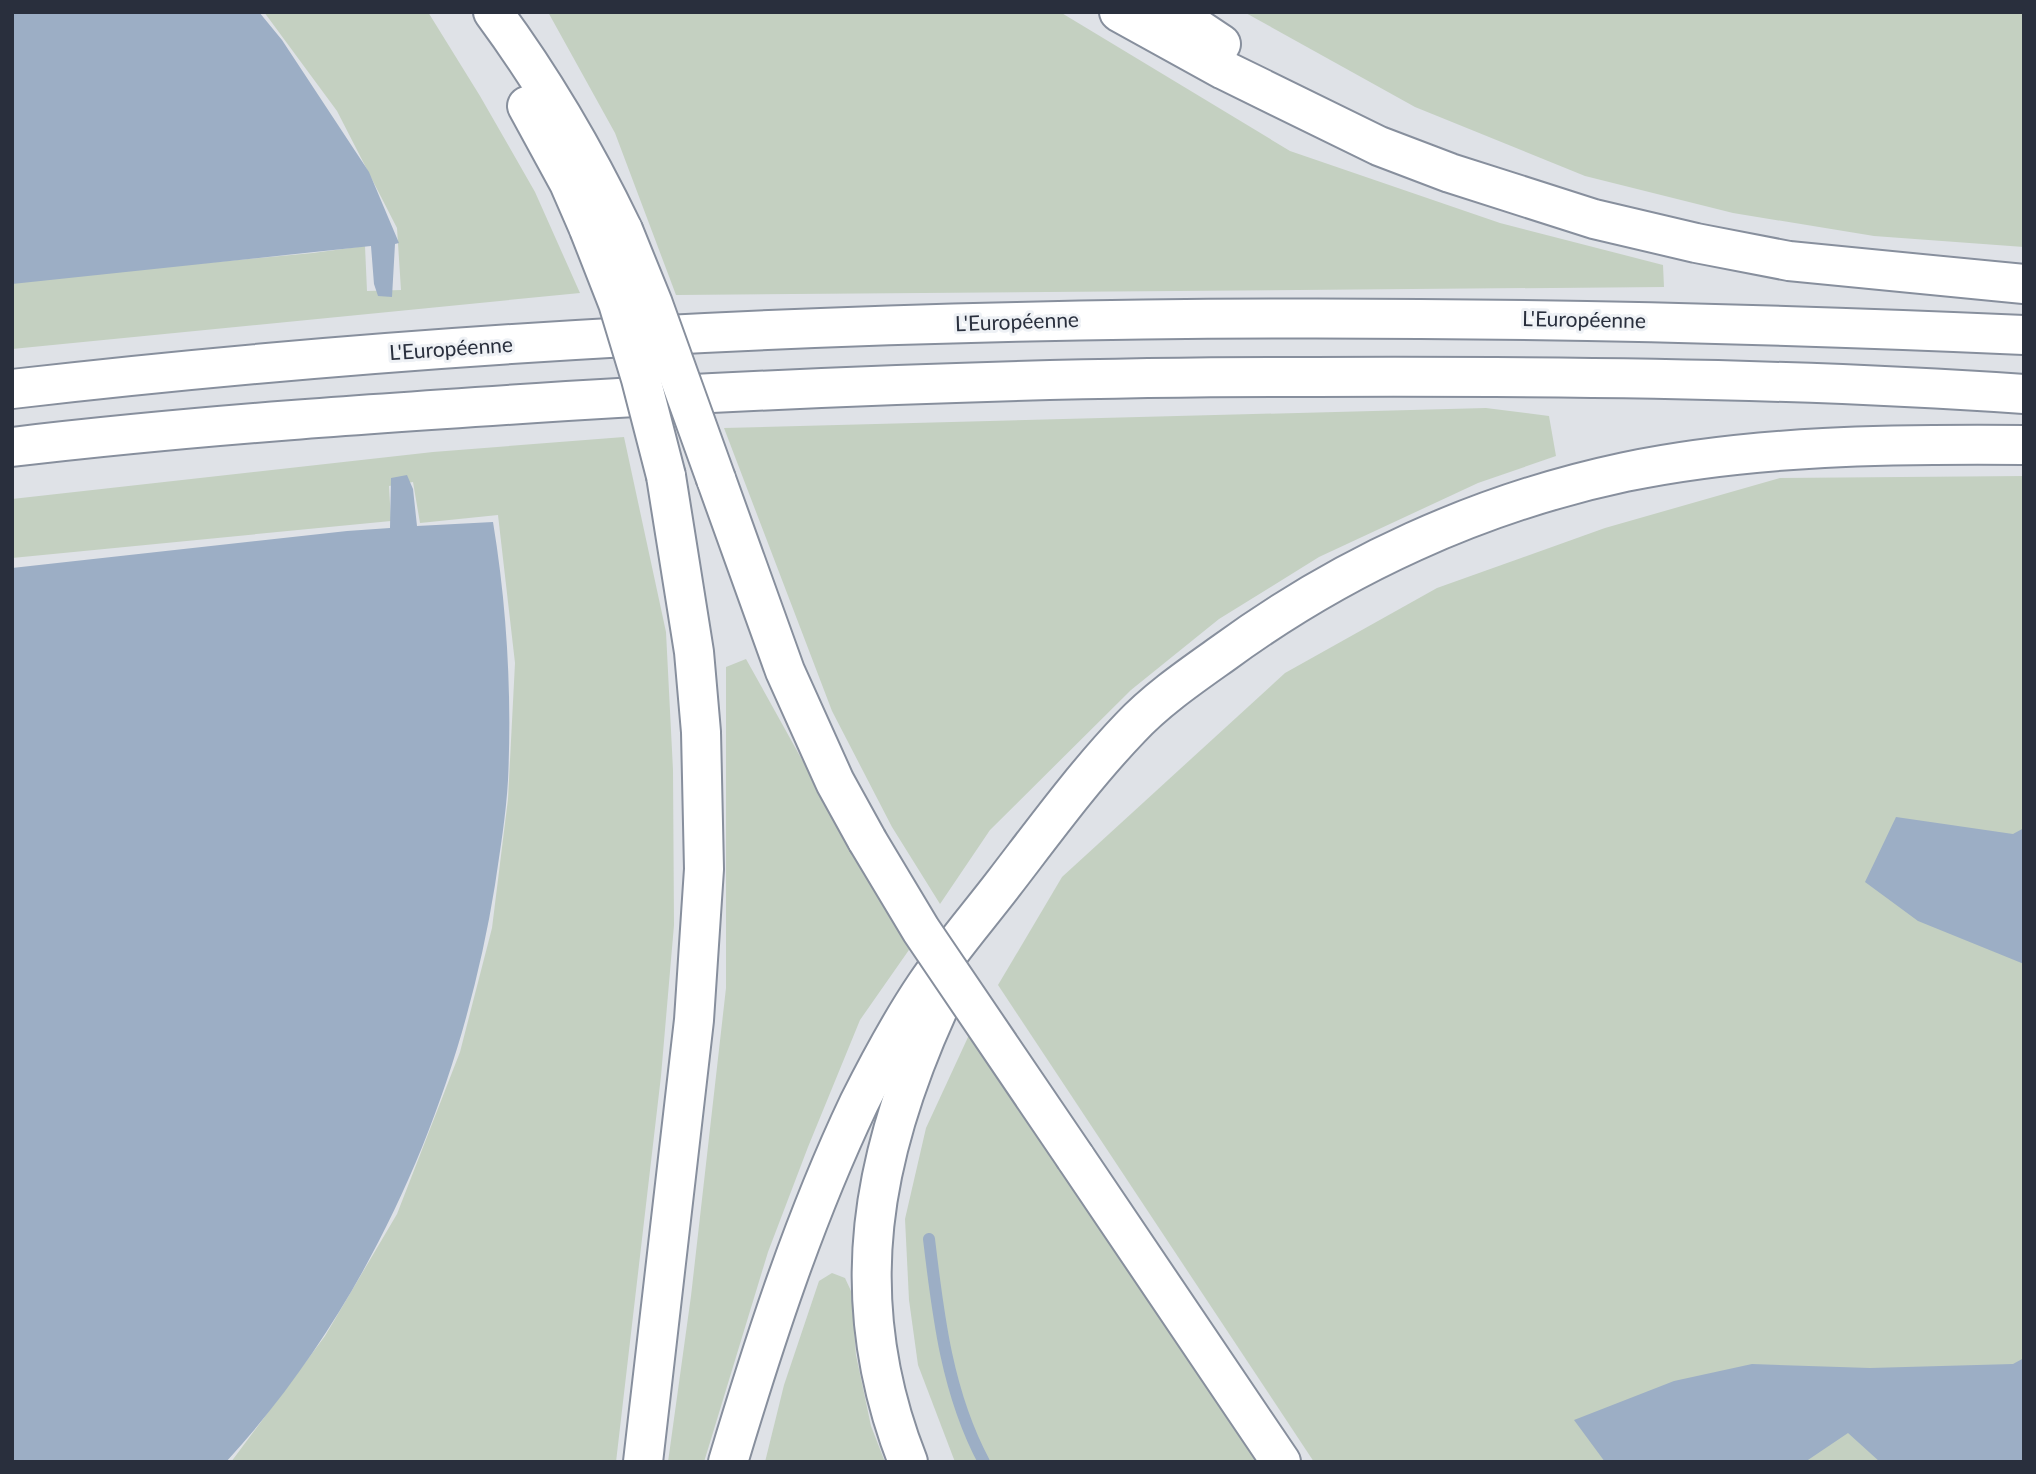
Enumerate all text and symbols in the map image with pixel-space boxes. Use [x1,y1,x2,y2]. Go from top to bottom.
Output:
street label: L'Européenne [1522,305,1646,332]
street label: L'Européenne [955,306,1079,335]
street label: L'Européenne [388,331,514,364]

